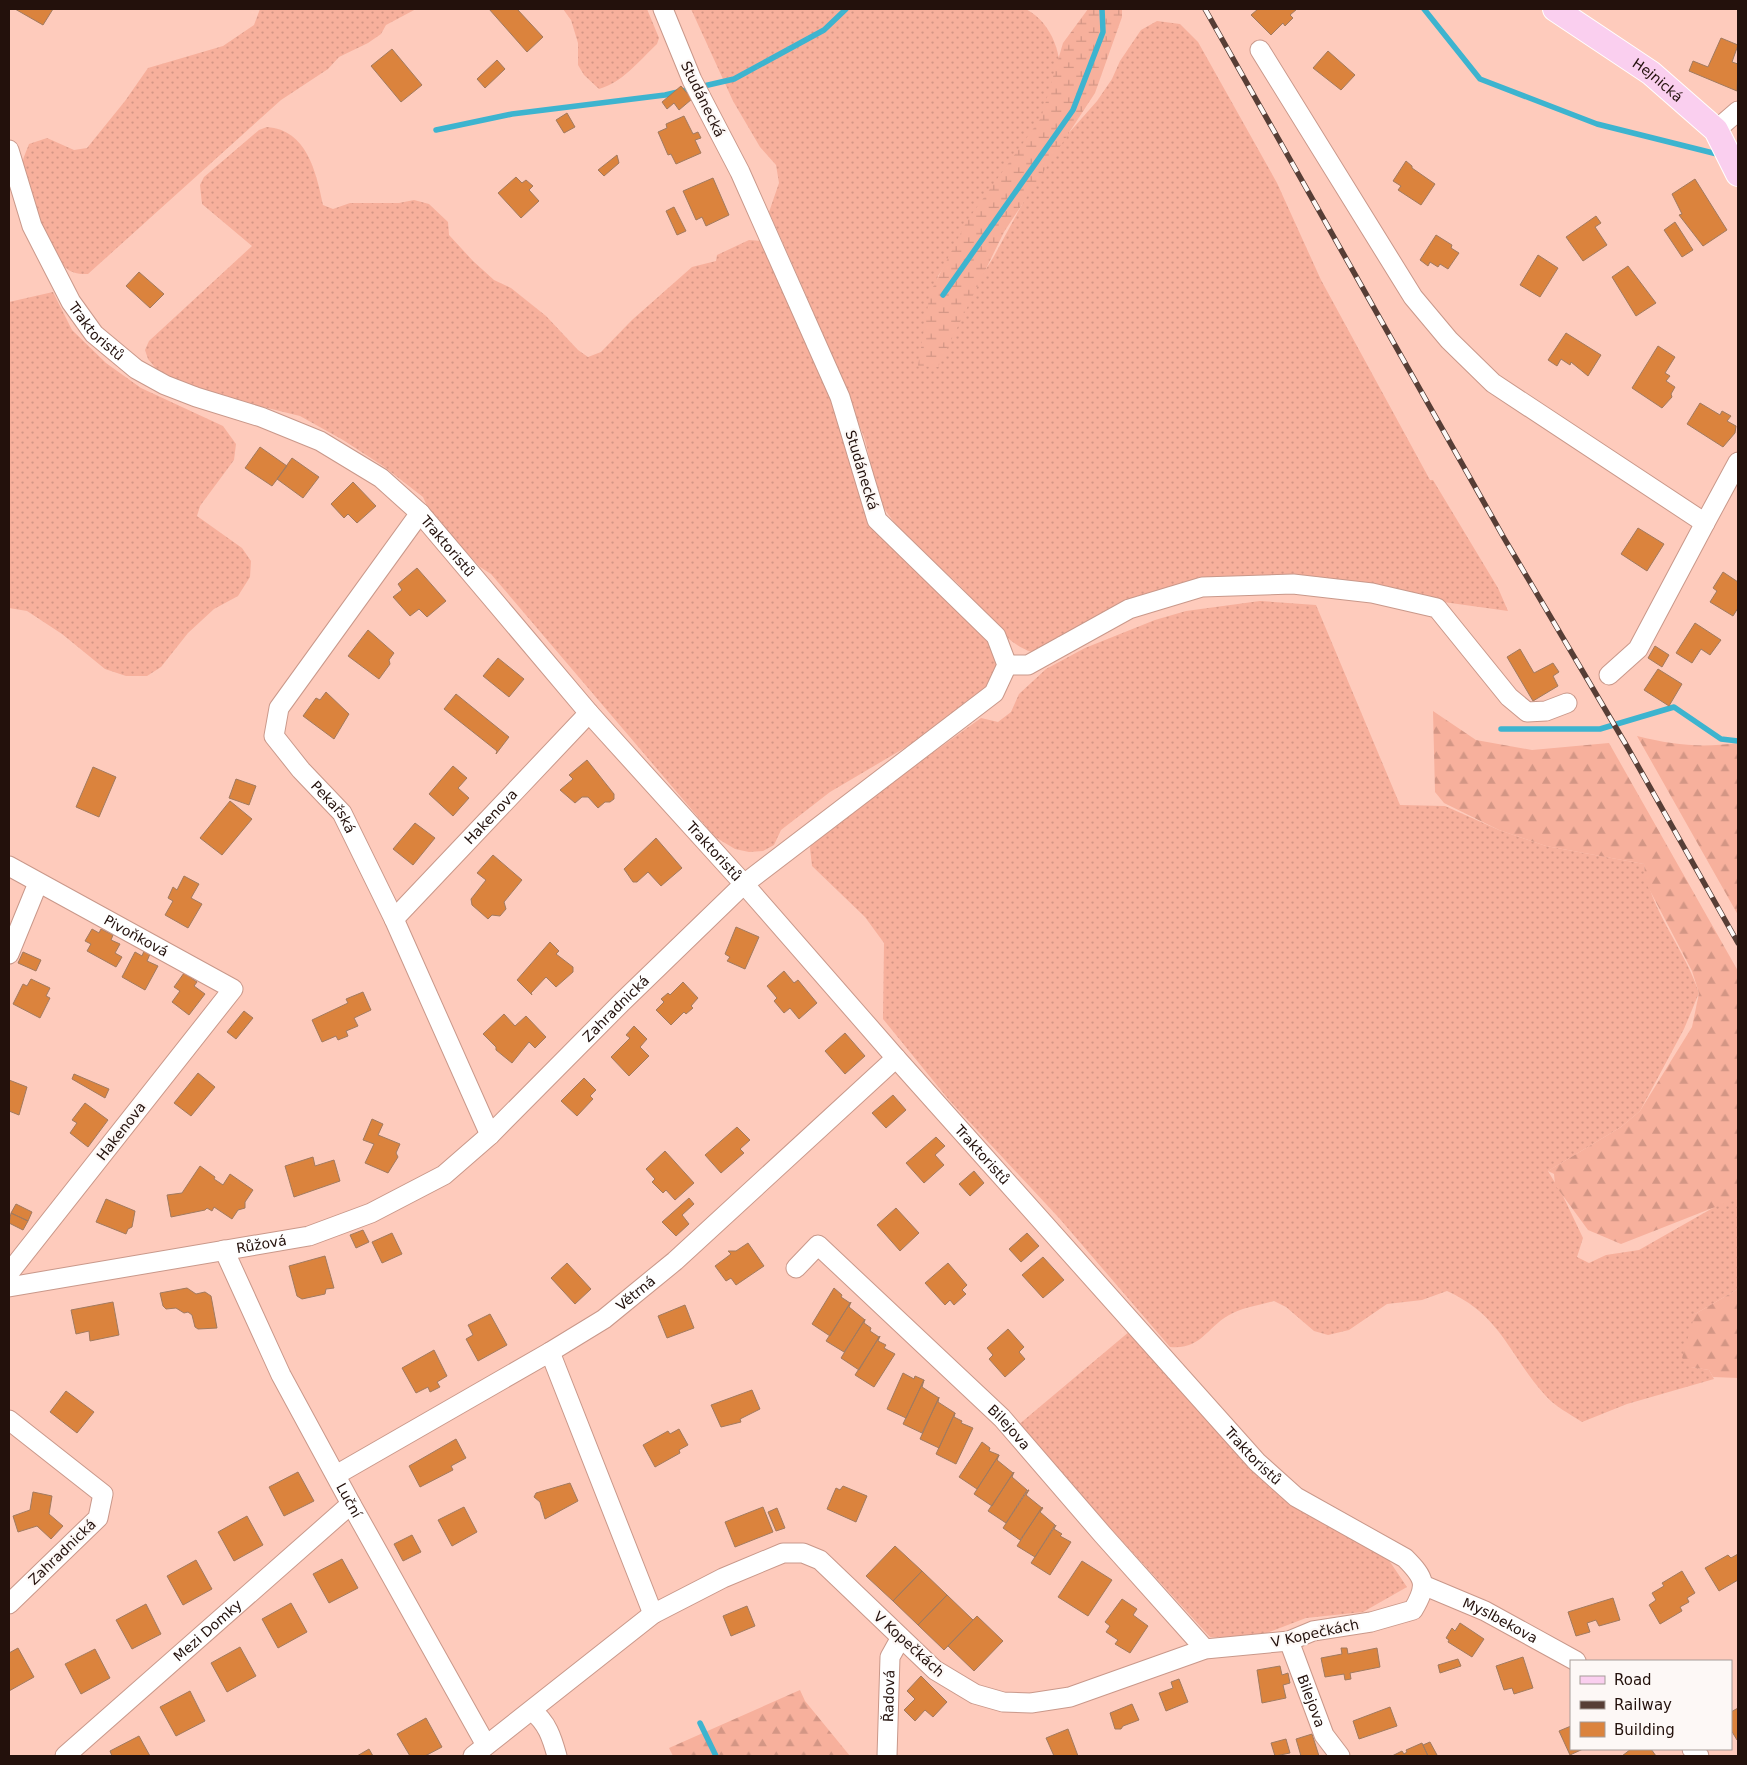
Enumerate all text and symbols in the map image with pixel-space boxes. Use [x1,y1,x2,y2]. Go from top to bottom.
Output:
street label: Hejnická [1630,55,1686,105]
street label: Studánecká [678,58,728,140]
street label: Traktoristů [65,298,128,364]
street label: Studánecká [842,428,882,512]
street label: Traktoristů [417,512,478,580]
street label: Pekařská [308,778,359,836]
street label: Hakenova [461,786,521,847]
street label: Traktoristů [683,817,745,884]
street label: Pivoňková [101,912,171,960]
street label: Zahradnická [579,972,652,1045]
street label: Hakenova [93,1099,149,1163]
street label: Traktoristů [951,1121,1013,1188]
street label: Růžová [235,1232,288,1256]
street label: Větrná [613,1273,658,1314]
street label: Bilejova [985,1401,1034,1453]
street label: Traktoristů [1221,1423,1285,1488]
street label: Luční [333,1480,366,1521]
street label: Zahradnická [25,1516,99,1588]
street label: Myslbekova [1460,1595,1540,1646]
street label: Mezi Domky [170,1596,245,1665]
street label: V Kopečkách [870,1608,948,1680]
street label: V Kopečkách [1270,1616,1360,1650]
legend [1570,1660,1732,1750]
street label: Řadová [880,1670,898,1722]
text: Road [1614,1671,1652,1689]
street label: Bilejova [1294,1672,1328,1730]
text: Railway [1614,1696,1672,1714]
text: Building [1614,1721,1675,1739]

